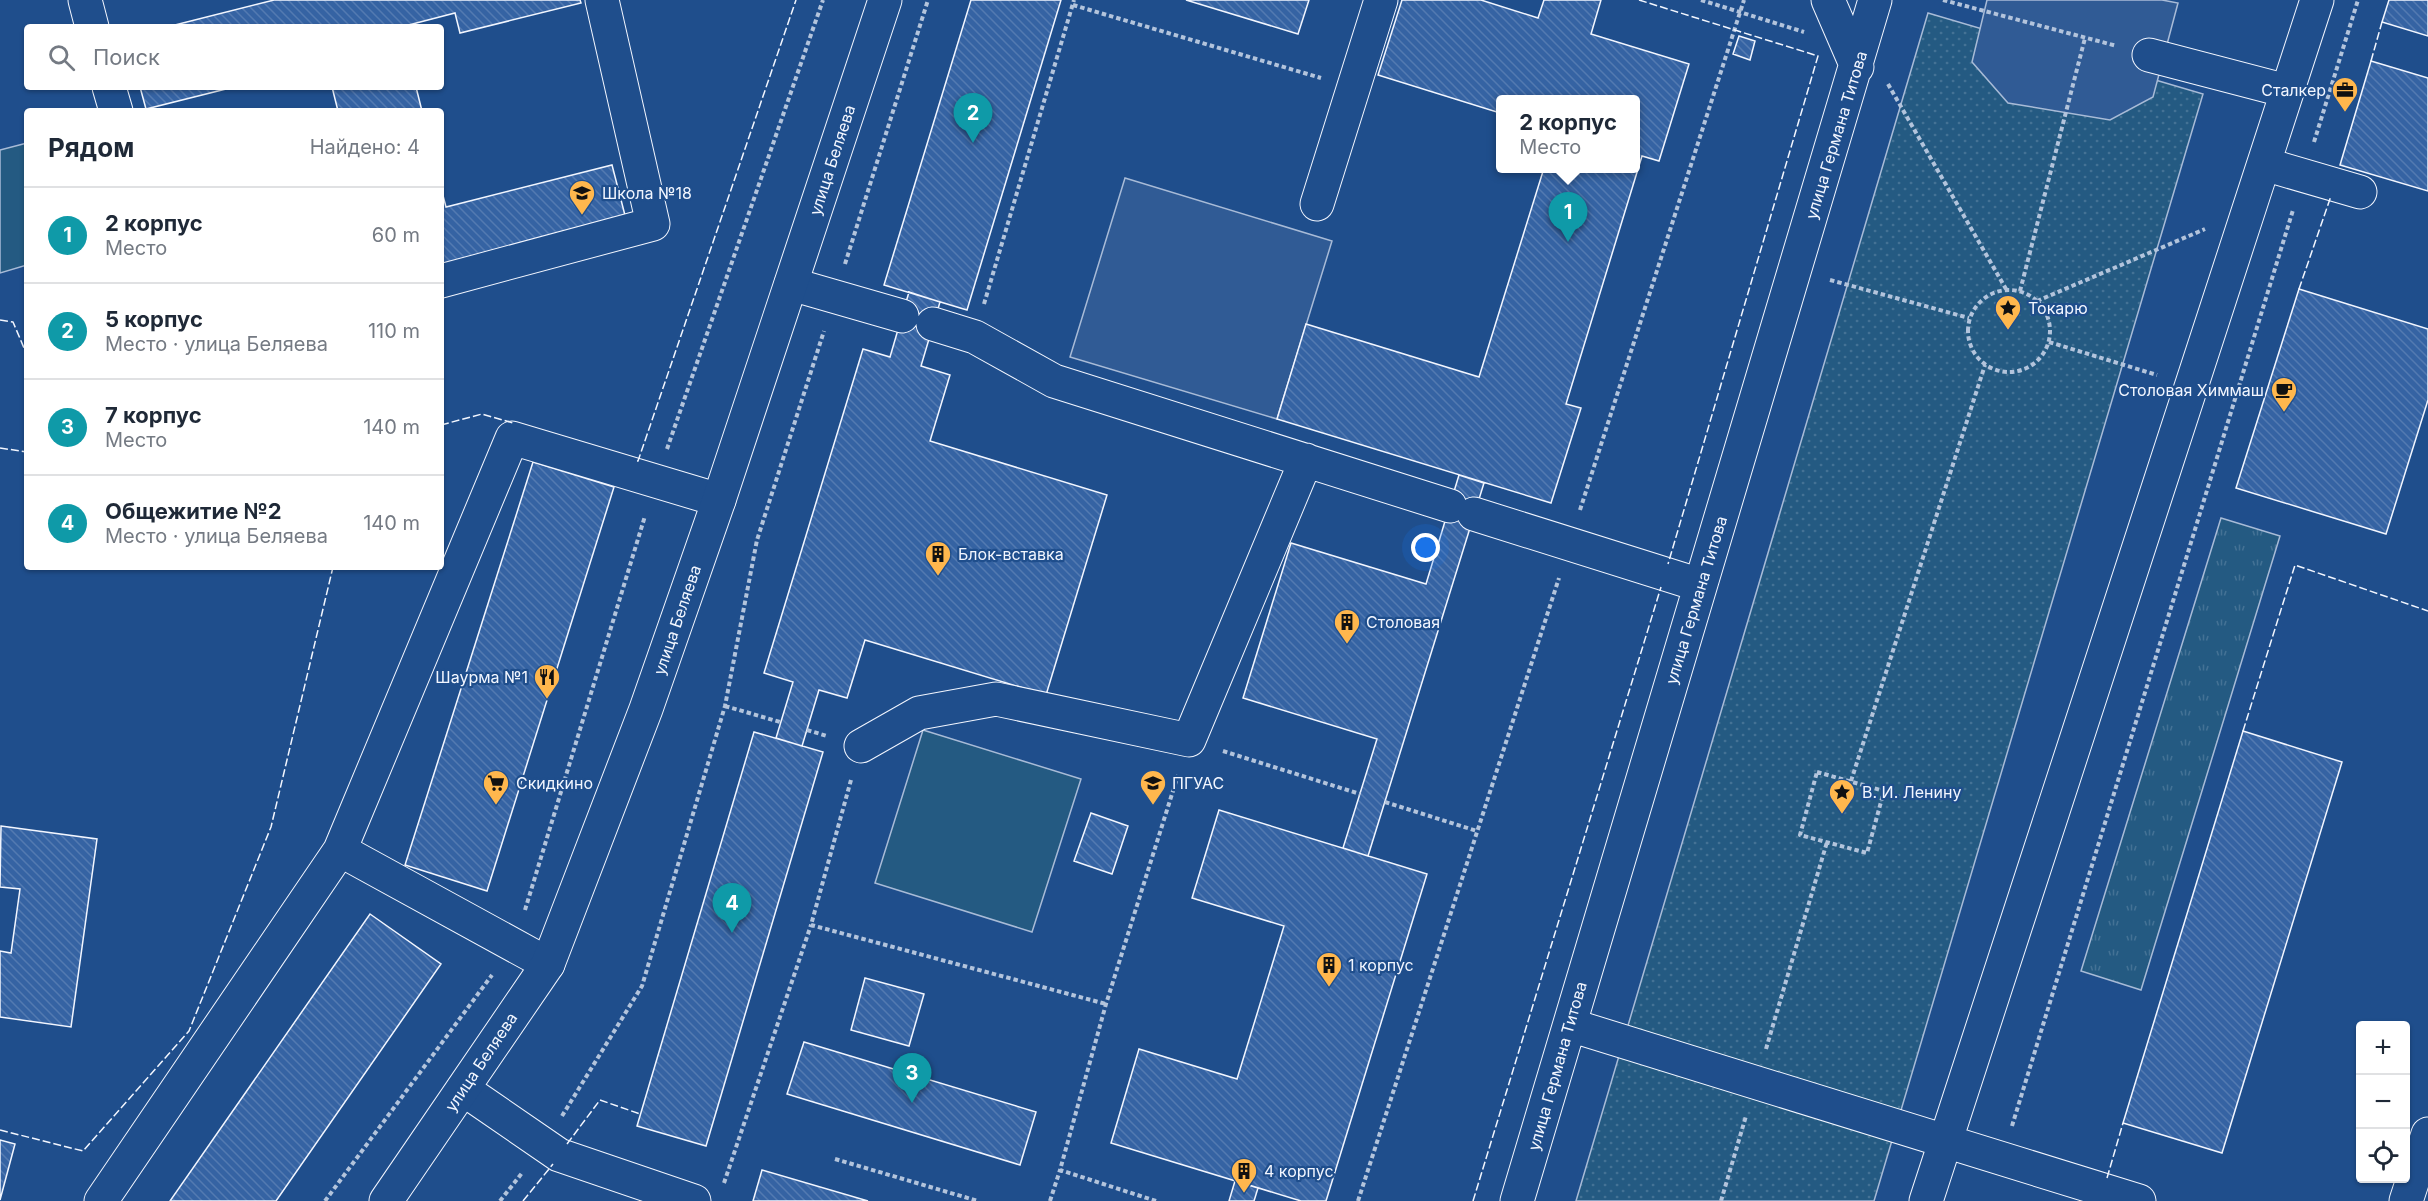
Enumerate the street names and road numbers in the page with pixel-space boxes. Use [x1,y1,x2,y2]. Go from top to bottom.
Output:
street label: улица Германа Титова [1801,48,1871,222]
street label: улица Беляева [805,102,859,218]
street label: улица Германа Титова [1661,513,1731,687]
street label: улица Беляева [649,562,705,678]
street label: улица Германа Титова [1523,979,1591,1153]
street label: улица Беляева [441,1009,521,1115]

